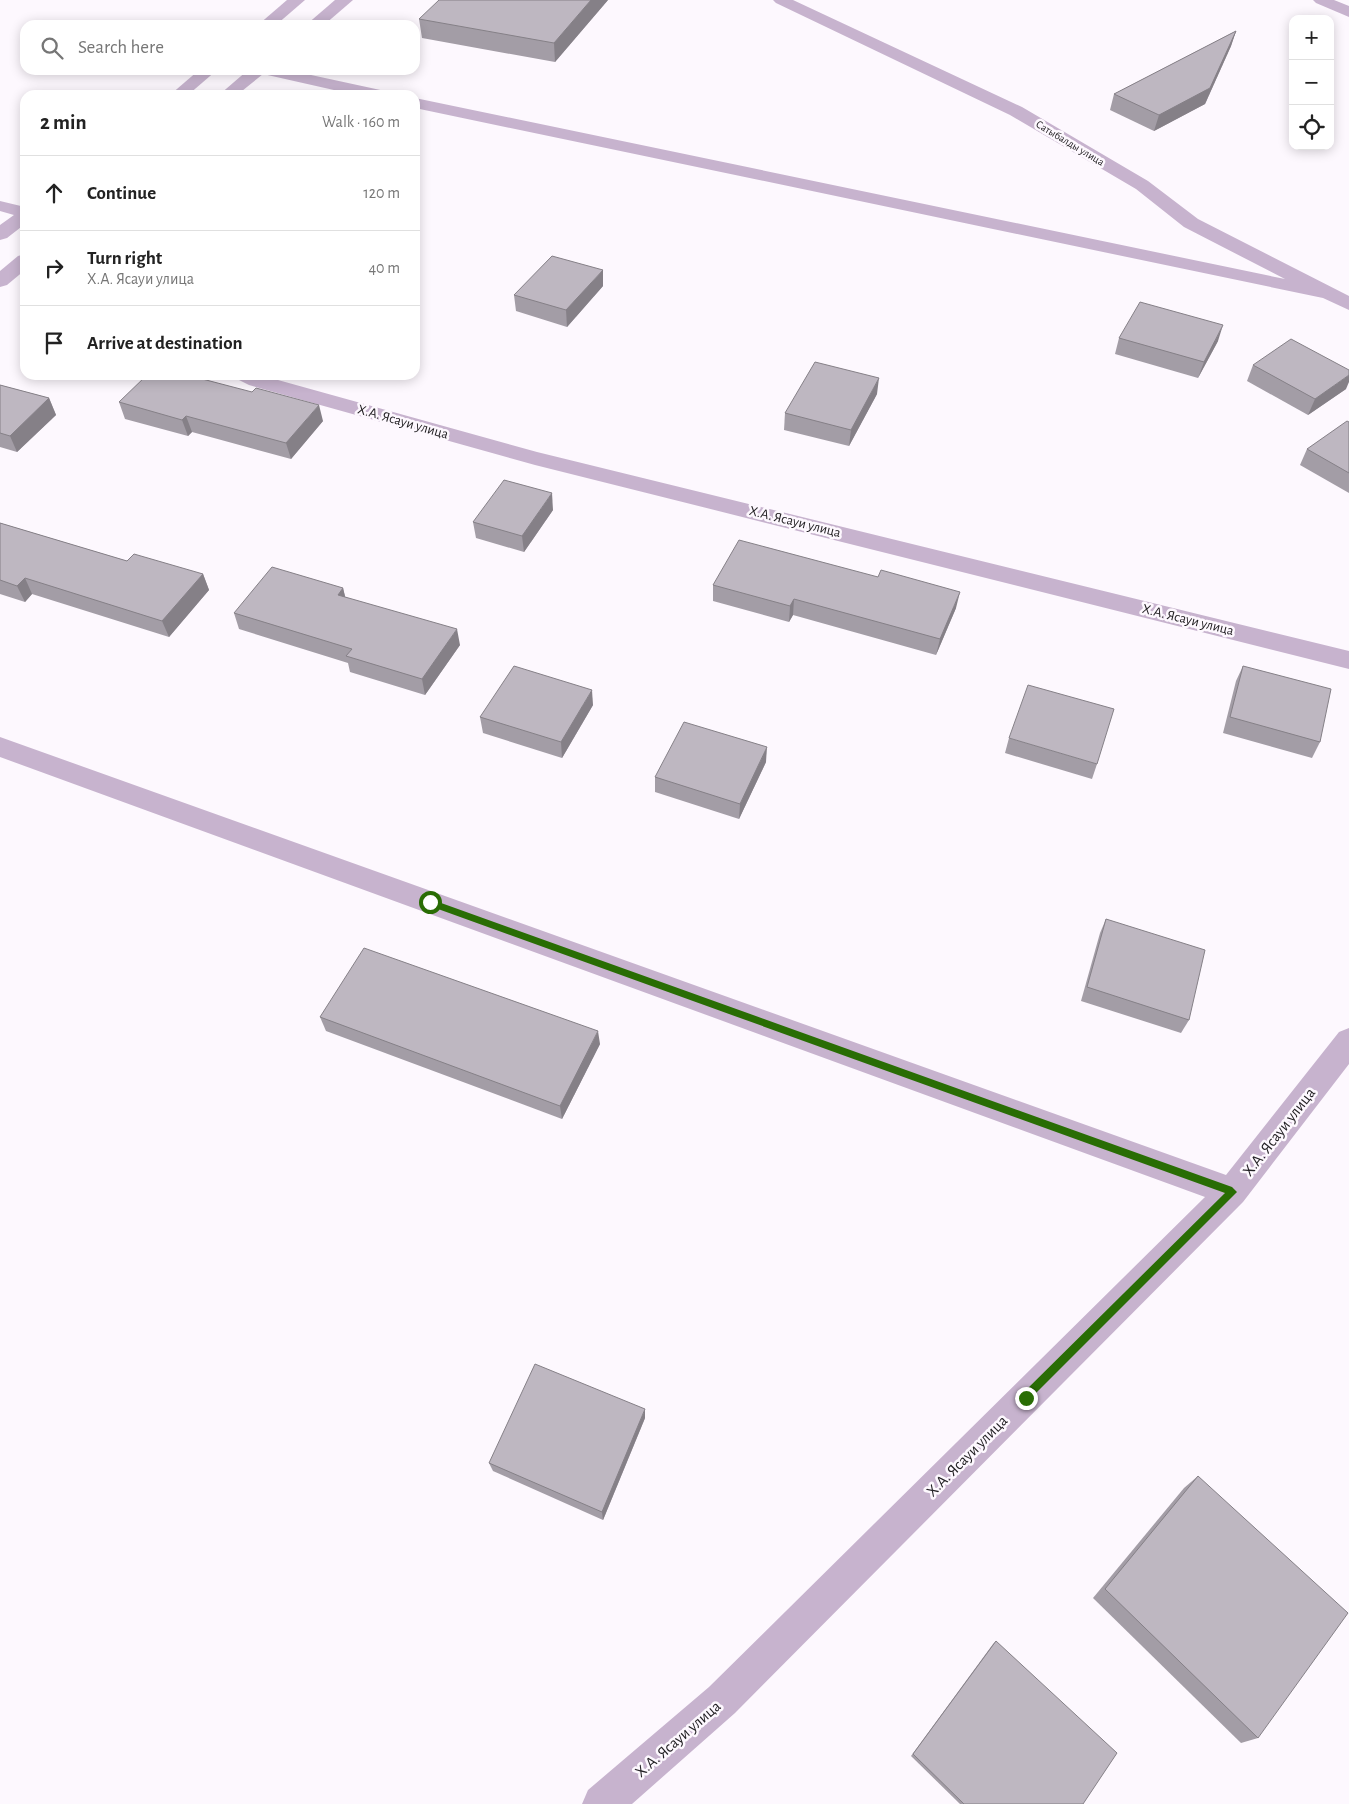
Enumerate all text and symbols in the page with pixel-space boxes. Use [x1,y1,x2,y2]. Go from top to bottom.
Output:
map controls [1289,15,1334,150]
button: + [1289,15,1334,60]
search box [20,20,420,75]
icon: search [38,34,66,62]
text: Search here [78,38,164,57]
button: − [1289,60,1334,105]
button: locate [1289,105,1334,150]
text: 2 min [40,112,87,133]
text: Walk · 160 m [322,114,400,130]
street label: Сатыбалды улица [1034,118,1106,168]
icon: ahead [40,179,68,207]
text: Continue [87,184,156,203]
text: 120 m [363,185,400,201]
text: Turn right [87,249,162,268]
icon: right [40,254,68,282]
text: 40 m [368,260,400,276]
text: Х.А. Ясауи улица [87,271,194,287]
icon: arrive [40,329,68,357]
text: Arrive at destination [87,334,243,353]
street label: Х.А. Ясауи улица [356,402,451,442]
street label: Х.А. Ясауи улица [748,504,843,540]
street label: Х.А. Ясауи улица [1141,602,1236,638]
route start [419,891,442,914]
street label: Х.А. Ясауи улица [1240,1085,1319,1180]
route end [1015,1387,1038,1410]
street label: Х.А. Ясауи улица [923,1412,1011,1500]
street label: Х.А. Ясауи улица [632,1698,724,1781]

